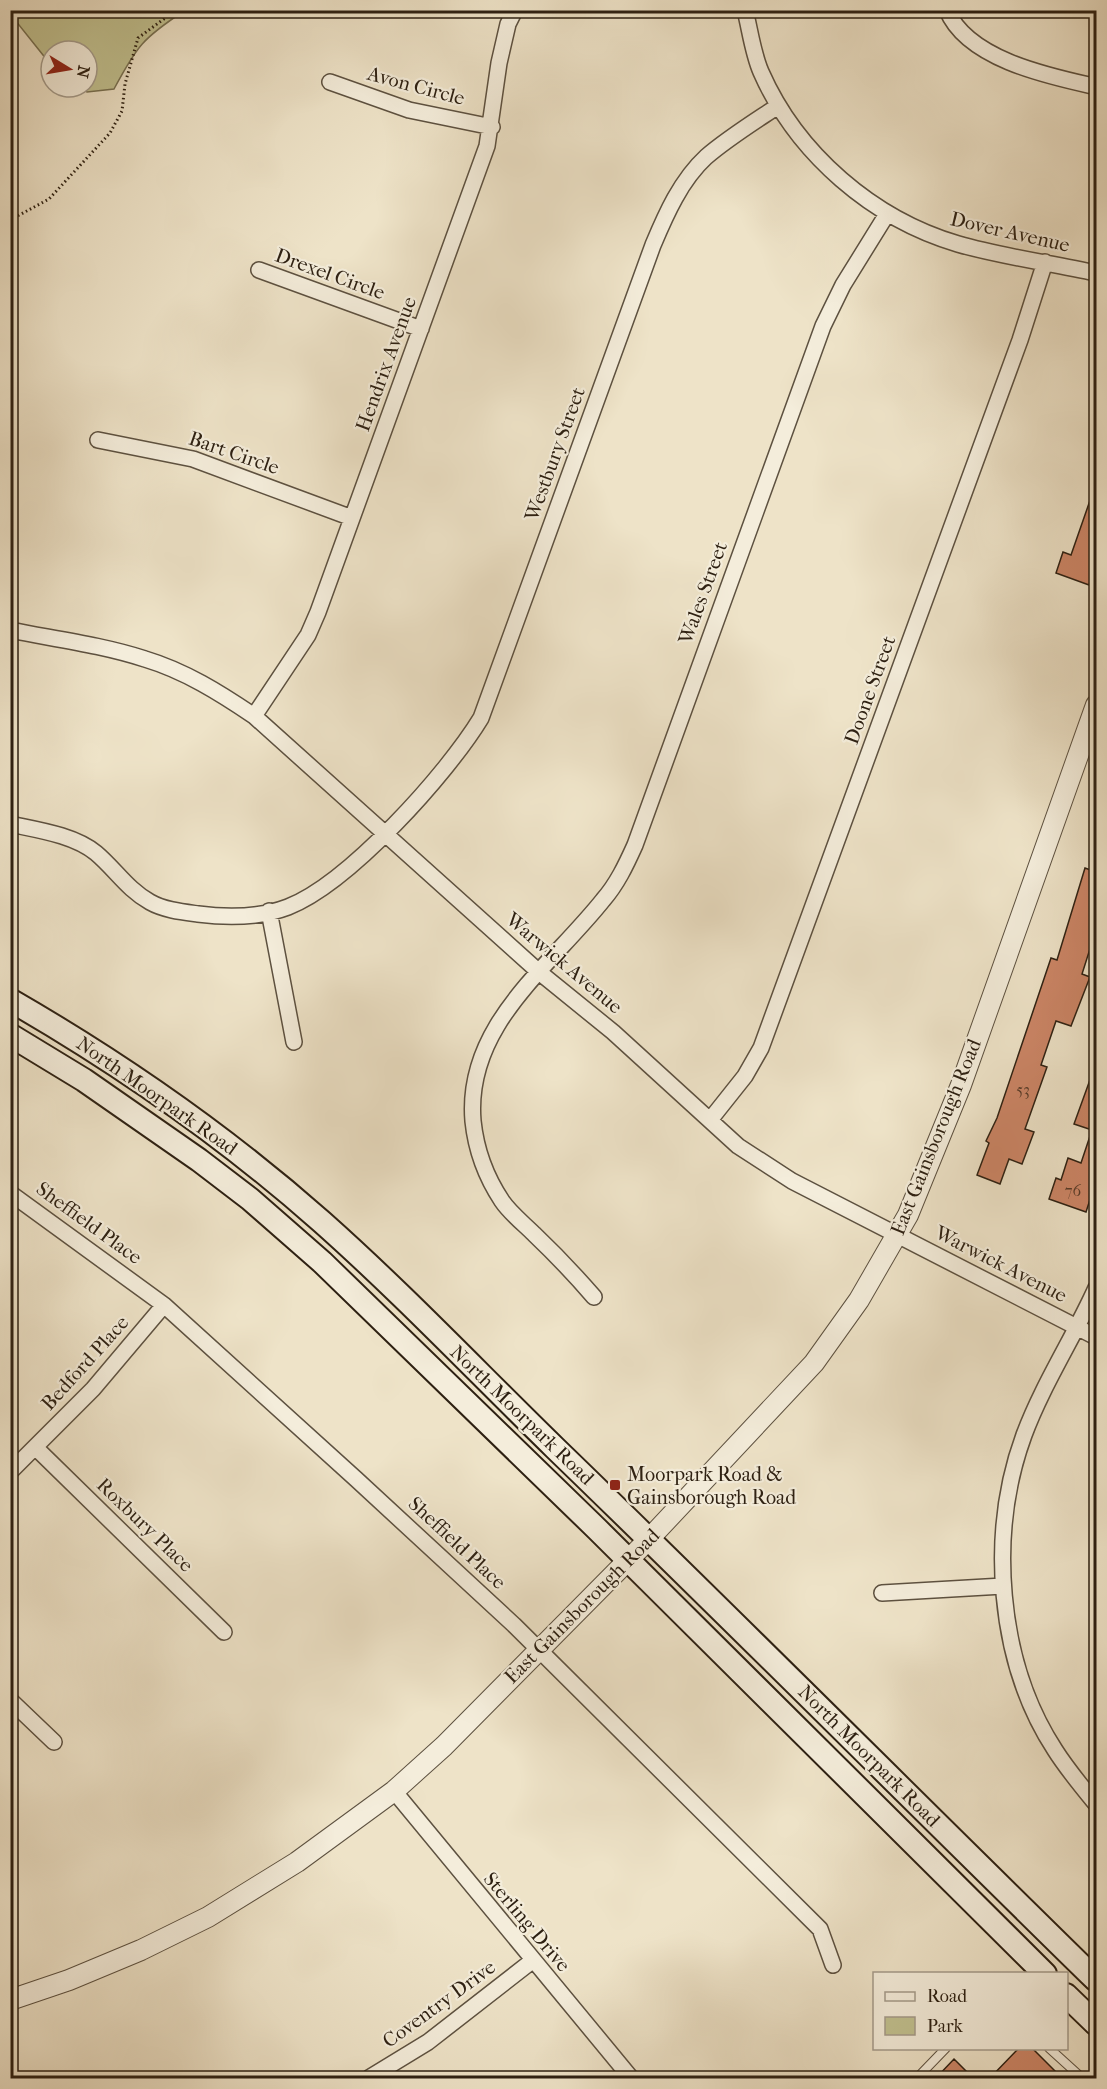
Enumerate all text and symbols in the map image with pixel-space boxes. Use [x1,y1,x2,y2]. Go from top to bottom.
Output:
north arrow [39,39,99,99]
street label: Avon Circle [364,62,467,110]
text: N [73,64,94,80]
street label: Dover Avenue [948,207,1072,257]
street label: Drexel Circle [272,244,388,304]
street label: Hendrix Avenue [351,293,421,434]
street label: Westbury Street [520,384,590,525]
street label: Bart Circle [186,427,282,479]
street label: Wales Street [674,539,732,648]
street label: Doone Street [840,633,900,747]
street label: Warwick Avenue [500,907,627,1018]
street label: North Moorpark Road [72,1032,243,1161]
street label: East Gainsborough Road [886,1035,986,1238]
house number: 53 [1016,1080,1030,1099]
street label: Sheffield Place [32,1177,146,1269]
house number: 76 [1065,1181,1082,1200]
street label: Warwick Avenue [930,1220,1071,1307]
street label: Bedford Place [37,1311,133,1415]
street label: North Moorpark Road [445,1340,599,1490]
place label: Moorpark Road & Gainsborough Road [627,1463,797,1509]
street label: Roxbury Place [92,1473,198,1577]
marker: Moorpark Road & Gainsborough Road [608,1478,622,1492]
street label: Sheffield Place [404,1492,511,1594]
street label: East Gainsborough Road [500,1523,665,1688]
street label: North Moorpark Road [793,1680,945,1832]
street label: Sterling Drive [479,1868,575,1976]
street label: Coventry Drive [378,1955,500,2053]
legend [873,1972,1068,2050]
text: Road [927,1986,967,2007]
text: Park [927,2016,964,2037]

